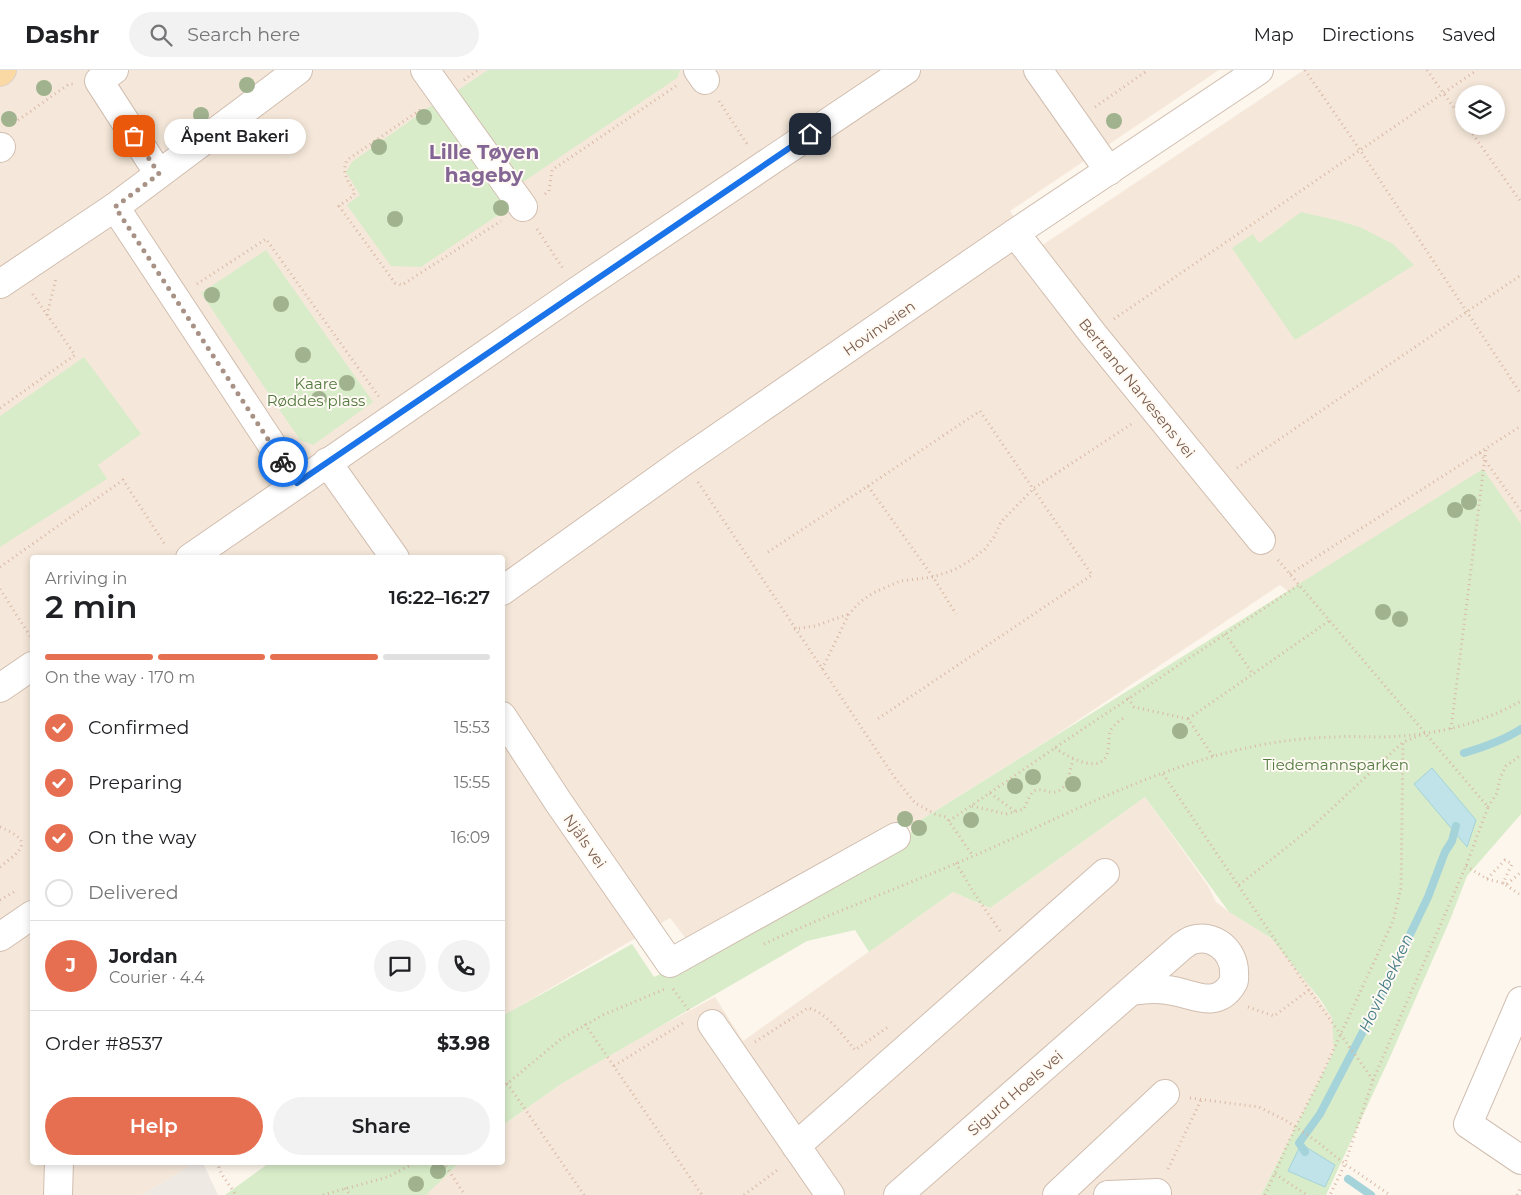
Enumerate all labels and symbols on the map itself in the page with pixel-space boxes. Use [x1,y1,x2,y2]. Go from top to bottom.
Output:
pin [789,113,831,155]
pin [113,115,155,157]
callout: Åpent Bakeri [164,118,306,154]
district label: Lille Tøyen hageby [429,140,539,187]
street label: Hovinveien [839,296,919,360]
street label: Bertrand Narvesens vei [1075,314,1199,462]
park label: Kaare Røddes plass [267,374,365,410]
courier [258,437,308,487]
park label: Tiedemannsparken [1263,755,1409,774]
street label: Njåls vei [560,810,610,872]
water label: Hovinbekken [1355,931,1417,1035]
street label: Sigurd Hoels vei [963,1046,1067,1140]

